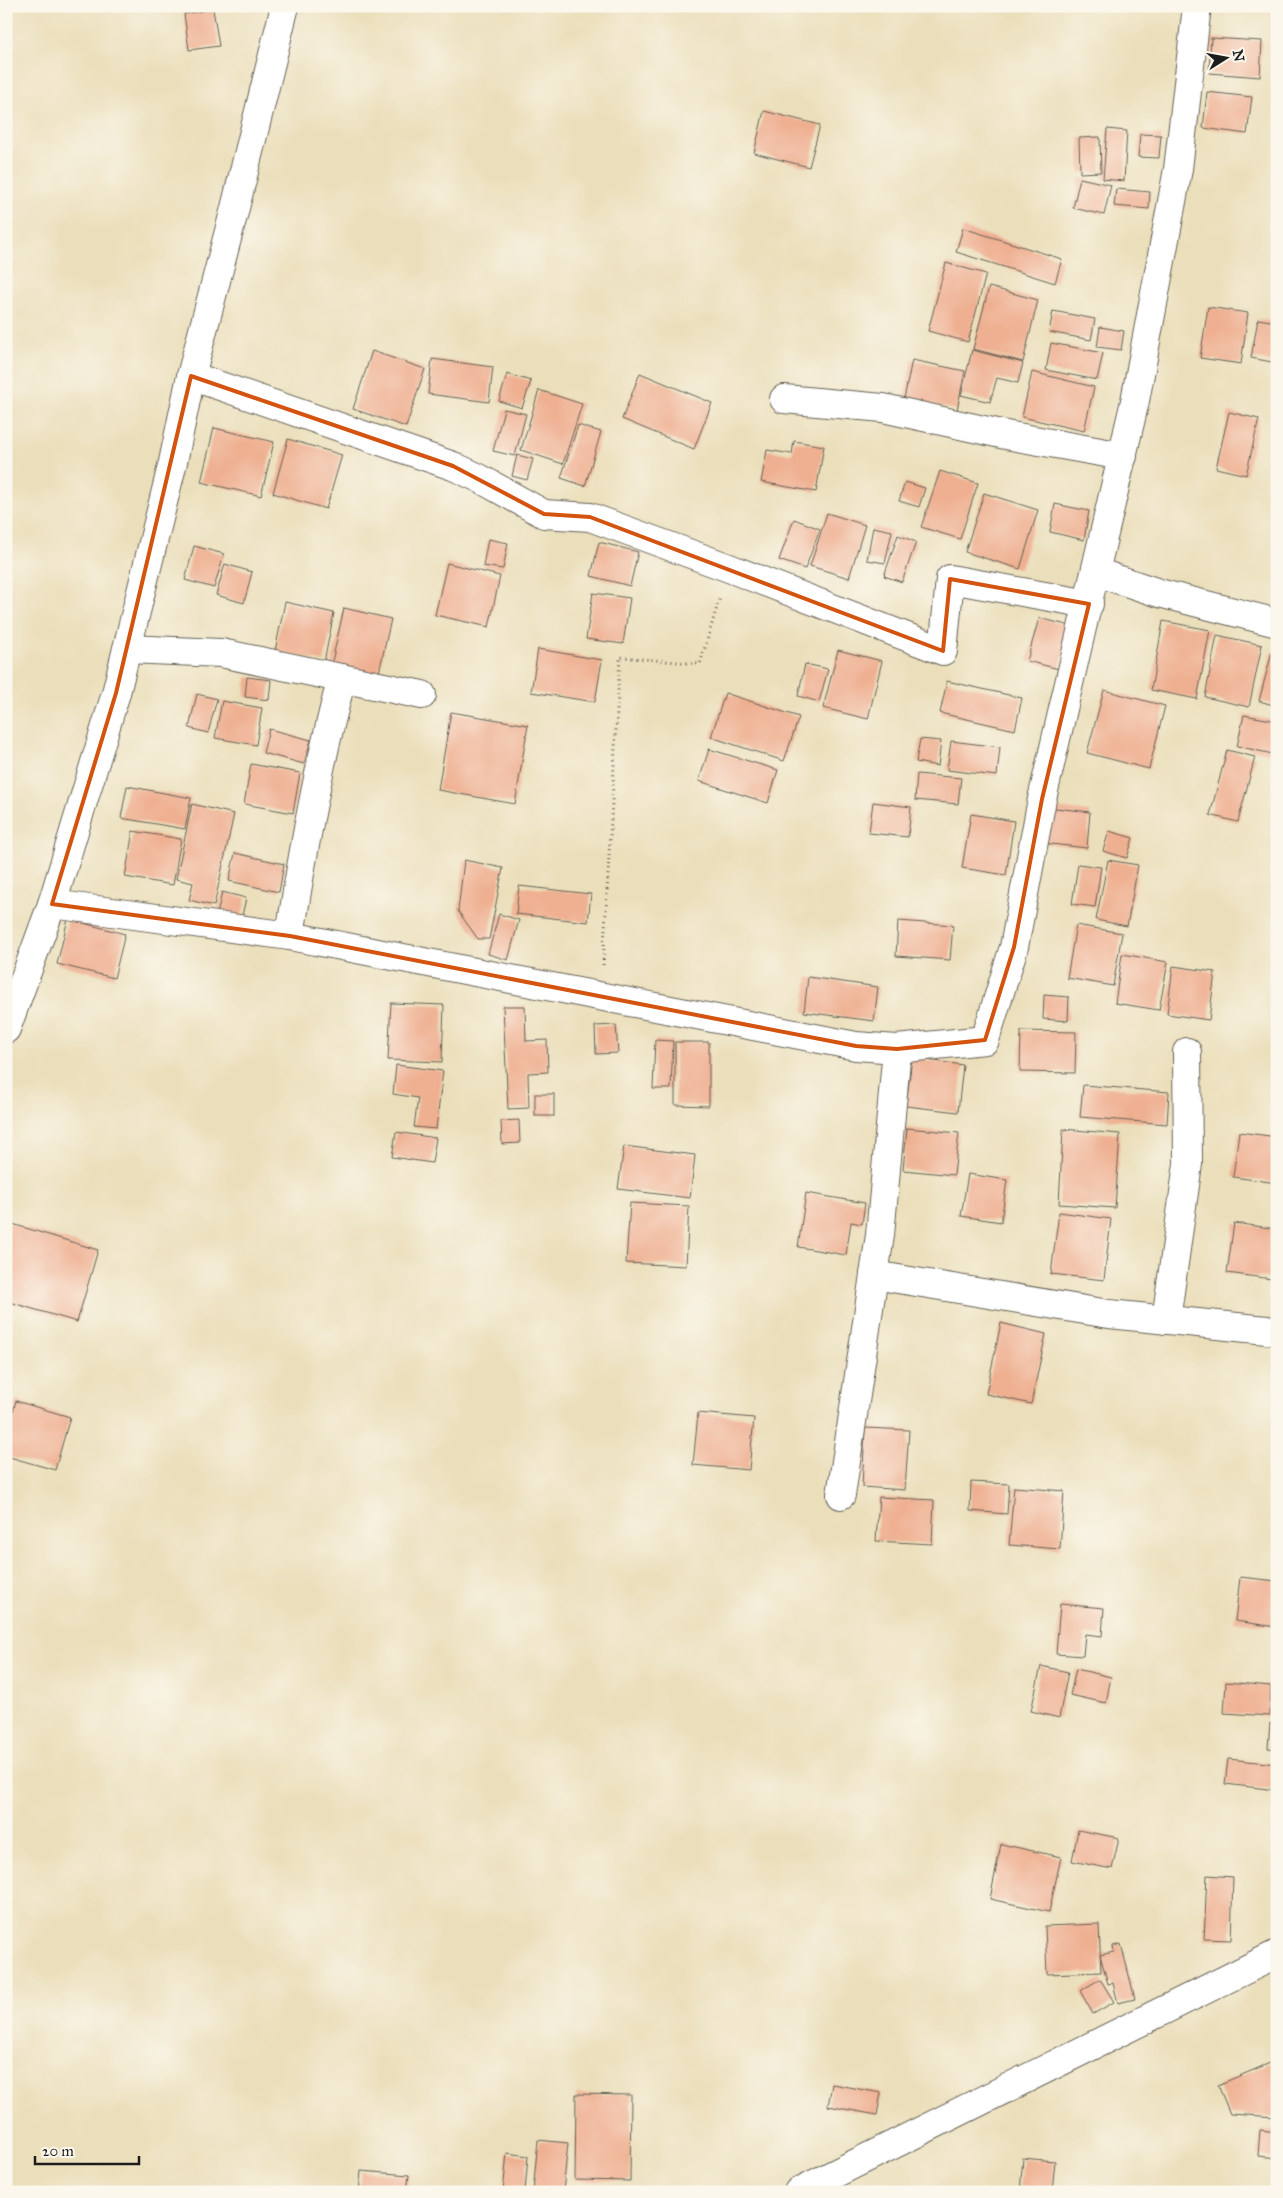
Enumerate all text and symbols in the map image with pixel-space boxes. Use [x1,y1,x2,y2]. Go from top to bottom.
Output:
north arrow [1200,32,1250,82]
text: N [1229,48,1248,63]
scale bar [35,2133,139,2165]
text: 20 m [42,2142,74,2160]

